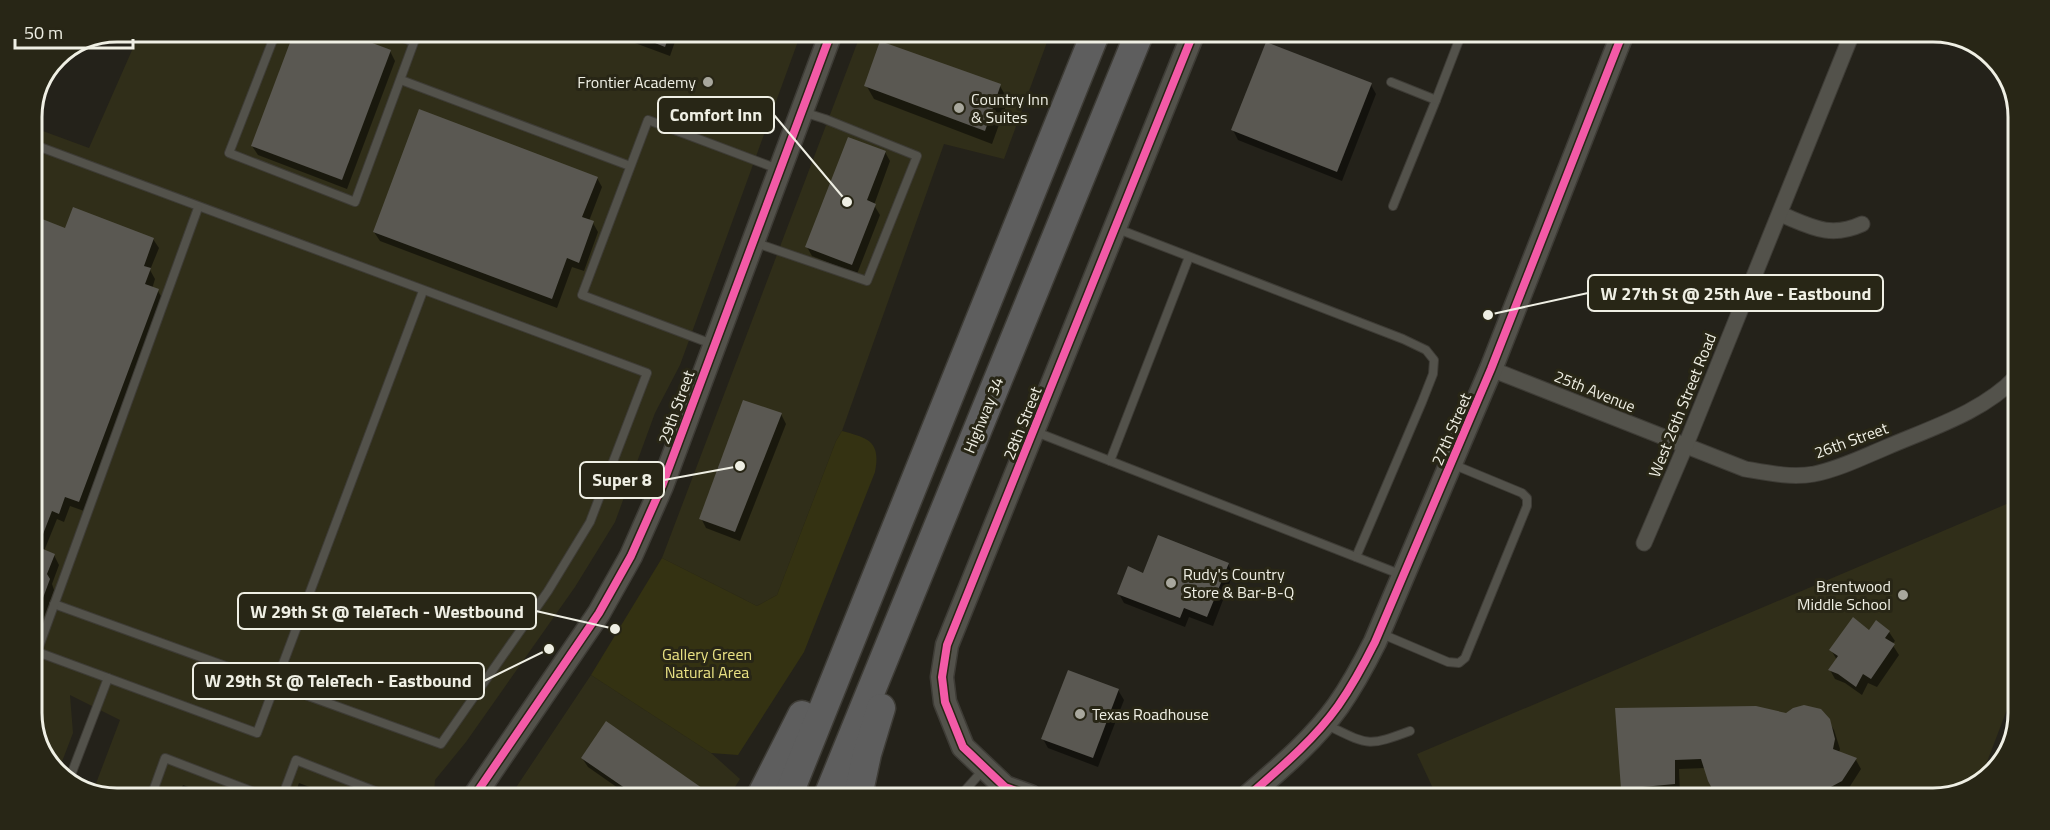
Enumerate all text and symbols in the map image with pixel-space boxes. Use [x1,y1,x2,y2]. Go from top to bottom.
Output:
scale bar [15,12,134,50]
text: 50 m [24,19,63,46]
place label: Frontier Academy [577,70,696,94]
marker: Frontier Academy [701,75,715,89]
place label: Country Inn & Suites [971,87,1049,129]
callout: Comfort Inn [658,97,774,133]
text: Comfort Inn [670,101,762,128]
marker: Country Inn & Suites [952,101,966,115]
callout: W 27th St @ 25th Ave - Eastbound [1588,275,1883,311]
text: W 27th St @ 25th Ave - Eastbound [1601,280,1871,307]
street label: West 26th Street Road [1642,329,1722,481]
street label: 25th Avenue [1551,364,1639,418]
street label: 29th Street [652,366,701,447]
street label: Highway 34 [957,373,1009,457]
street label: 28th Street [996,383,1048,463]
street label: 27th Street [1425,389,1477,469]
street label: 26th Street [1811,415,1892,464]
callout: Super 8 [580,462,664,498]
text: Super 8 [592,466,652,493]
place label: Rudy's Country Store & Bar-B-Q [1183,562,1294,604]
place label: Brentwood Middle School [1797,574,1891,616]
marker: Rudy's Country Store & Bar-B-Q [1164,576,1178,590]
marker: Brentwood Middle School [1896,588,1910,602]
callout: W 29th St @ TeleTech - Westbound [238,593,536,629]
text: W 29th St @ TeleTech - Westbound [250,598,524,625]
park label: Gallery Green Natural Area [662,642,752,684]
callout: W 29th St @ TeleTech - Eastbound [193,663,484,699]
text: W 29th St @ TeleTech - Eastbound [204,667,472,694]
place label: Texas Roadhouse [1092,702,1209,726]
marker: Texas Roadhouse [1073,707,1087,721]

